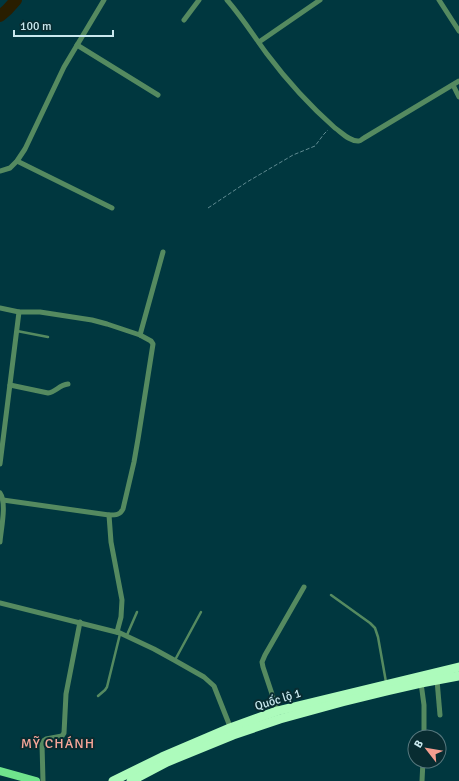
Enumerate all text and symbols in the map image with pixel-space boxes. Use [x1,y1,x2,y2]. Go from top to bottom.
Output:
scale bar [14,12,113,38]
text: 100 m [20,19,52,34]
street label: Quốc lộ 1 [253,686,303,714]
north arrow [407,729,447,769]
district label: MỸ CHÁNH [21,735,95,752]
text: B [412,738,426,750]

